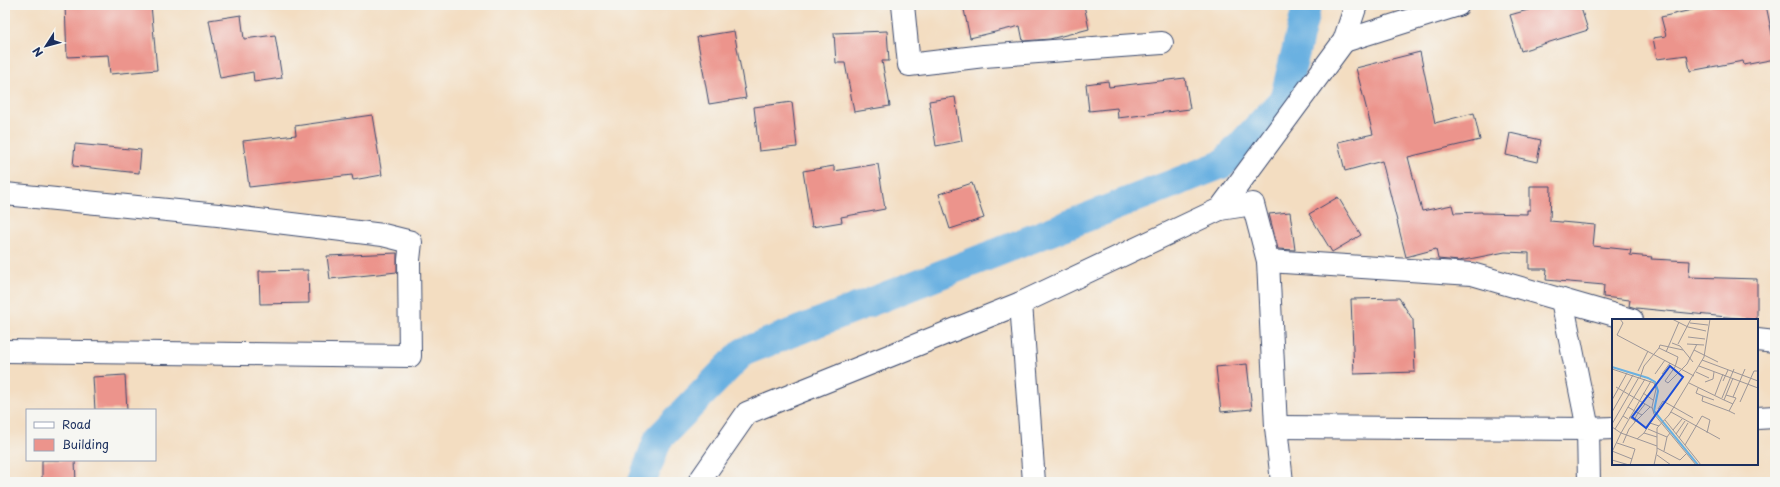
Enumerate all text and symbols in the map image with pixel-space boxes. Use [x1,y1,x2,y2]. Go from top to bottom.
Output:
north arrow [26,26,66,66]
text: N [28,43,47,61]
inset map [1612,319,1758,465]
legend [26,409,156,461]
text: Road [62,415,91,433]
text: Building [62,435,109,453]

